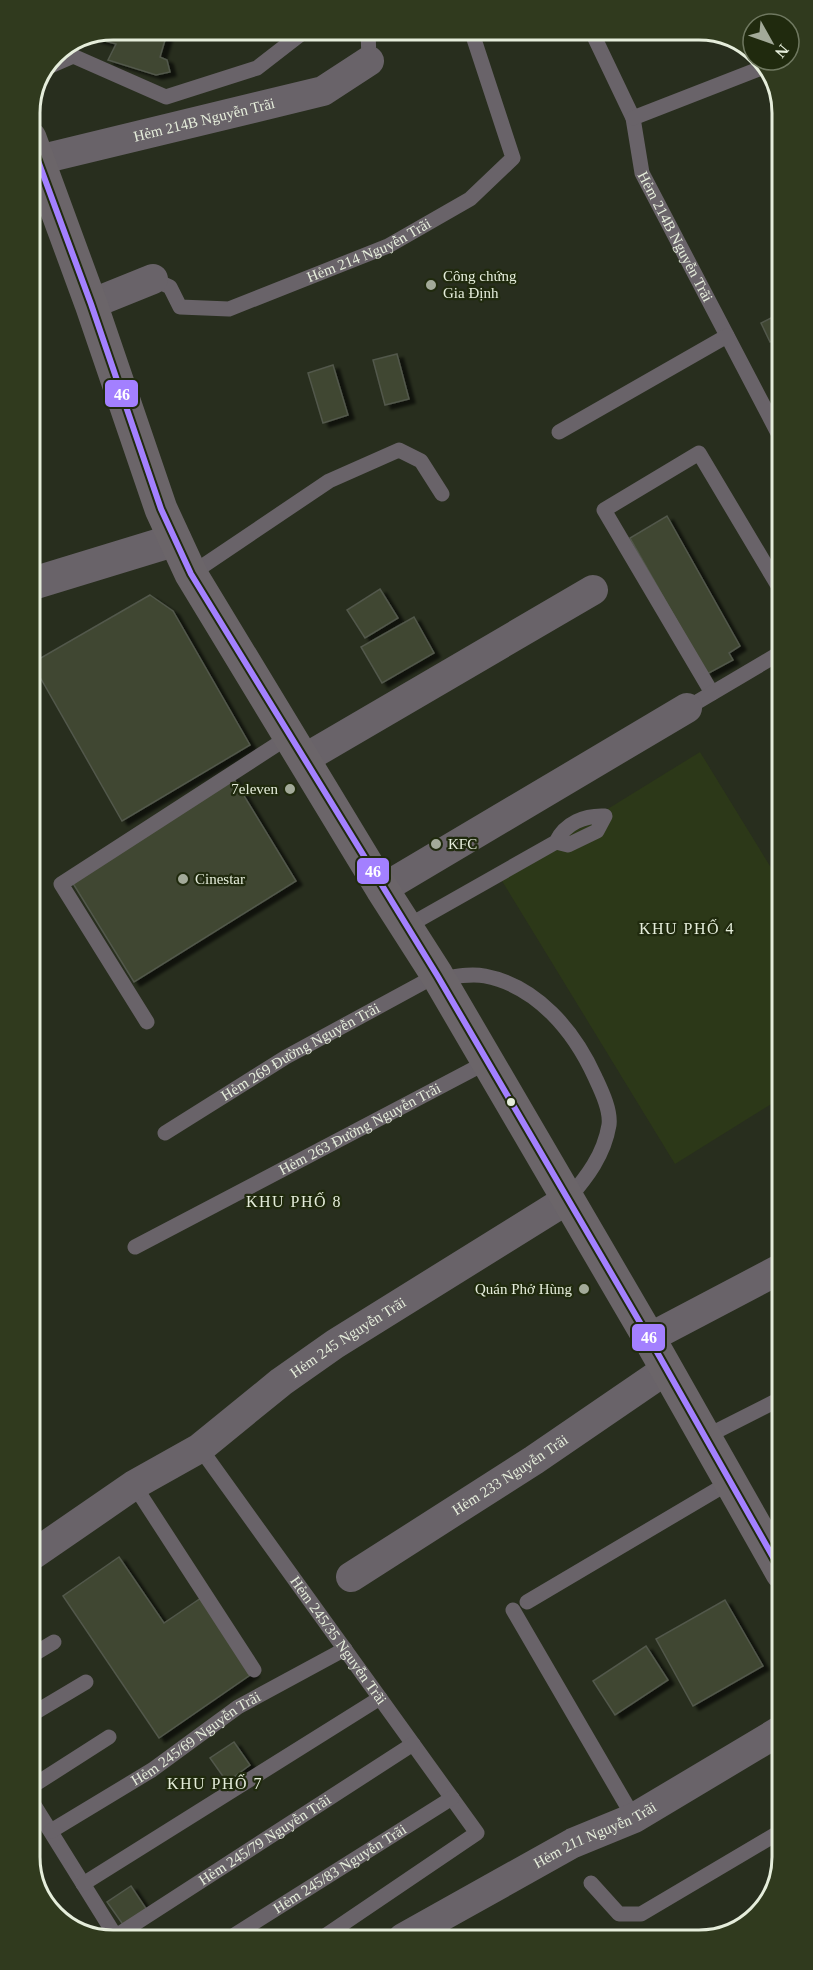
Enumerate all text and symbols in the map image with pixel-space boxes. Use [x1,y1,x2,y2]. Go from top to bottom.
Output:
north arrow [741,12,801,72]
text: N [772,41,792,62]
street label: Hẻm 214B Nguyễn Trãi [132,95,276,145]
street label: Hẻm 214B Nguyễn Trãi [635,169,716,304]
street label: Hẻm 214 Nguyễn Trãi [305,215,434,285]
place label: Công chứng Gia Định [443,268,517,301]
marker: Công chứng Gia Định [424,278,438,292]
line badge: 46 [104,379,139,408]
text: 46 [114,386,130,403]
place label: 7eleven [231,781,279,797]
marker: 7eleven [283,782,297,796]
place label: KFC [448,836,477,852]
marker: KFC [429,837,443,851]
line badge: 46 [356,857,390,885]
text: 46 [365,863,381,880]
place label: Cinestar [195,871,245,887]
marker: Cinestar [176,872,190,886]
district label: KHU PHỐ 4 [639,919,735,937]
street label: Hẻm 269 Đường Nguyễn Trãi [218,1000,382,1104]
street label: Hẻm 263 Đường Nguyễn Trãi [276,1080,443,1178]
unlabelled marker [505,1096,517,1108]
district label: KHU PHỐ 8 [246,1192,342,1210]
place label: Quán Phở Hùng [475,1281,572,1297]
marker: Quán Phở Hùng [577,1282,591,1296]
street label: Hẻm 245 Nguyễn Trãi [287,1294,409,1381]
line badge: 46 [631,1323,666,1352]
text: 46 [641,1329,657,1346]
street label: Hẻm 233 Nguyễn Trãi [449,1431,571,1518]
street label: Hẻm 245/35 Nguyễn Trãi [287,1573,390,1707]
street label: Hẻm 245/69 Nguyễn Trãi [128,1688,263,1789]
district label: KHU PHỐ 7 [167,1774,263,1792]
street label: Hẻm 245/79 Nguyễn Trãi [196,1791,334,1888]
street label: Hẻm 211 Nguyễn Trãi [531,1799,659,1871]
street label: Hẻm 245/83 Nguyễn Trãi [270,1821,409,1916]

